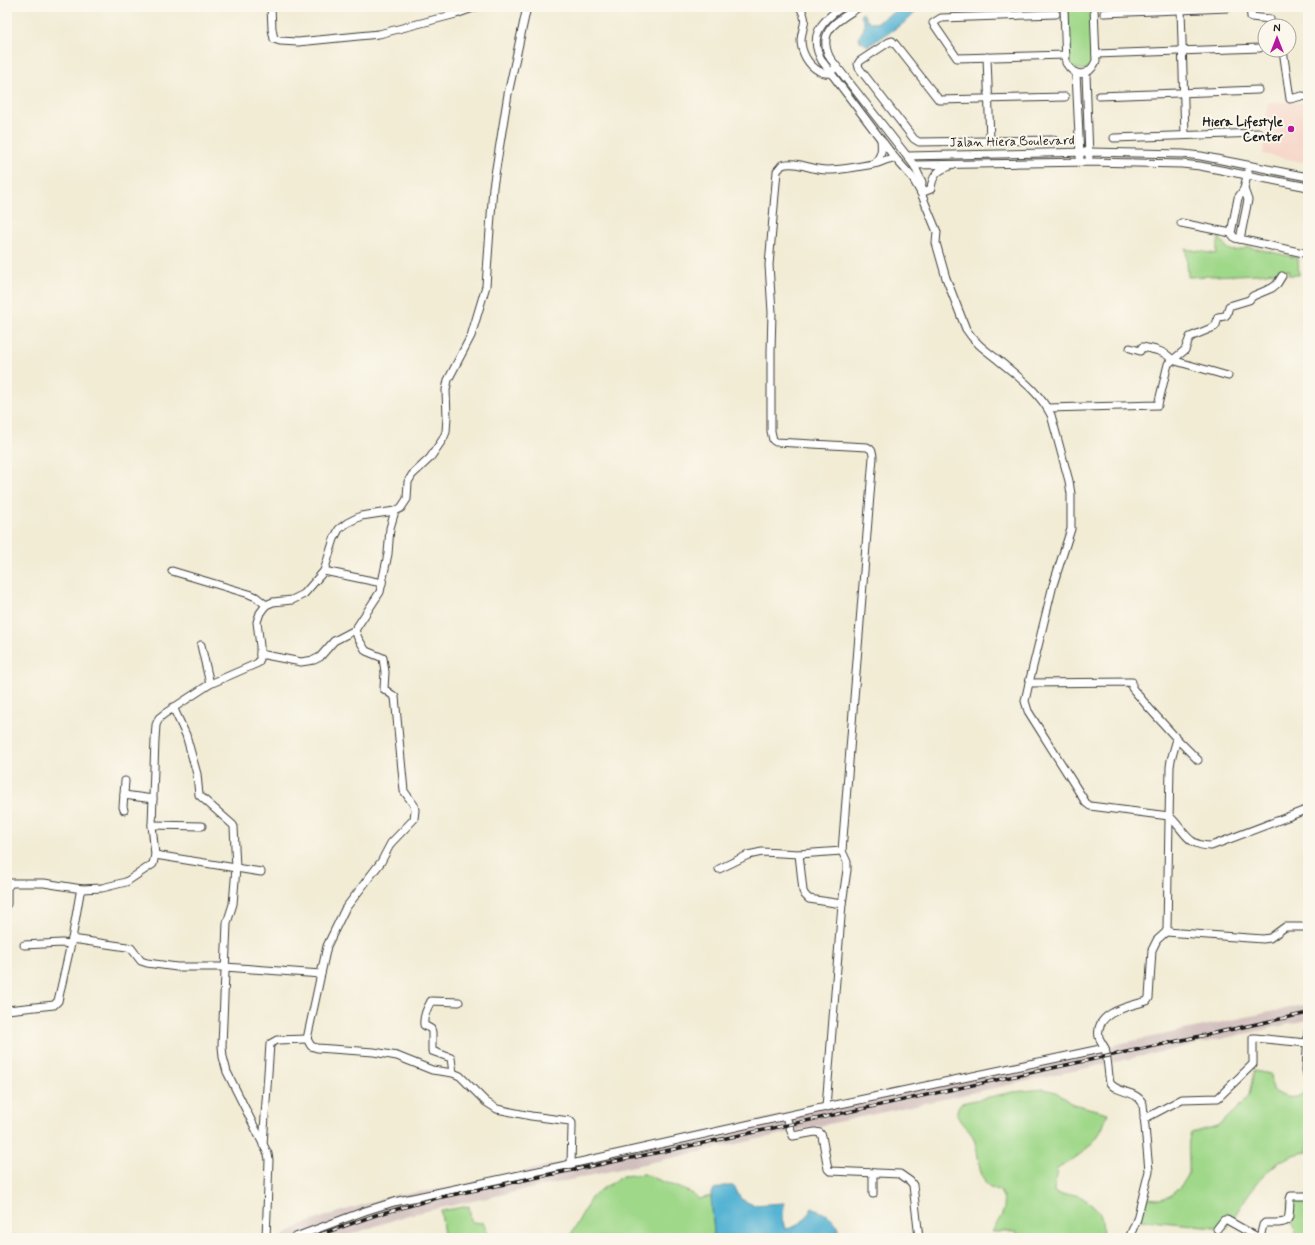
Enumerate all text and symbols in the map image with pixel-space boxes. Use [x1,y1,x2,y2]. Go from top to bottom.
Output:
north arrow [1257,18,1297,58]
text: N [1273,22,1281,36]
place label: Hiera Lifestyle Center [1203,114,1284,146]
marker: Hiera Lifestyle Center [1286,124,1296,134]
street label: Jalan Hiera Boulevard [949,132,1075,152]

